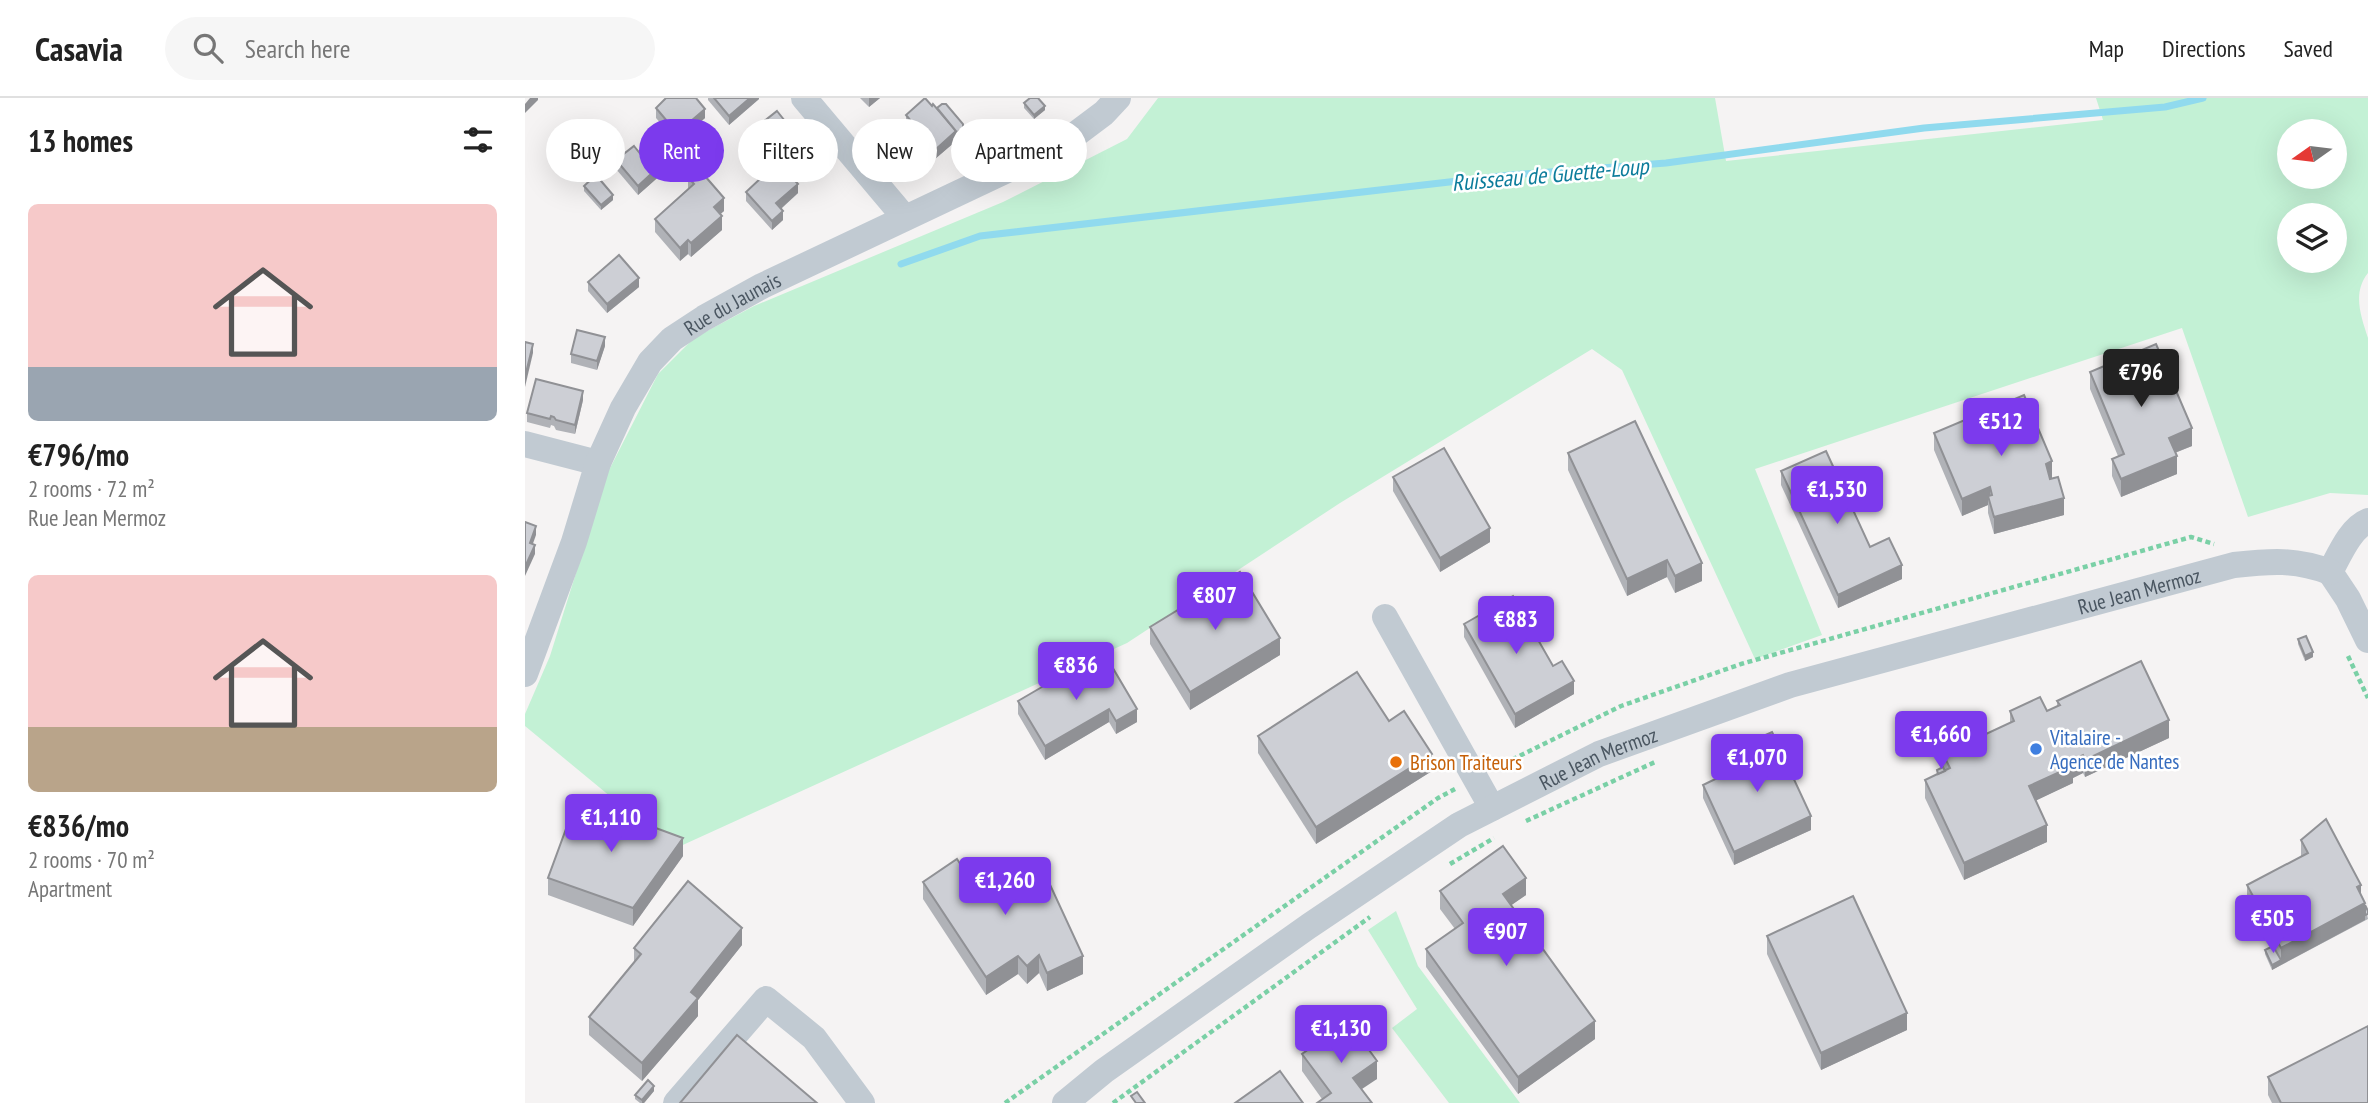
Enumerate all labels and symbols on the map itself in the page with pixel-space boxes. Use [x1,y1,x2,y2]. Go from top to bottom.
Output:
north arrow [2277,119,2347,189]
water label: Ruisseau de Guette-Loup [1450,151,1652,197]
street label: Rue du Jaunais [678,266,785,341]
pin: €796 [2100,350,2182,409]
pin: €512 [1960,398,2042,458]
pin: €1,530 [1780,466,1894,526]
street label: Rue Jean Mermoz [2075,561,2203,620]
pin: €807 [1174,573,1256,632]
pin: €883 [1475,596,1557,656]
pin: €836 [1035,642,1117,702]
pin: €1,660 [1884,712,1998,771]
street label: Rue Jean Mermoz [1535,721,1661,796]
place label: Vitalaire - Agence de Nantes [2049,724,2179,775]
pin: €1,070 [1700,734,1814,794]
marker: Vitalaire - Agence de Nantes [2028,741,2044,757]
place label: Brison Traiteurs [1410,749,1522,776]
marker: Brison Traiteurs [1388,754,1404,770]
pin: €1,110 [554,794,668,854]
pin: €1,260 [948,858,1062,917]
pin: €505 [2232,896,2314,955]
pin: €907 [1465,908,1547,968]
pin: €1,130 [1284,1006,1398,1065]

